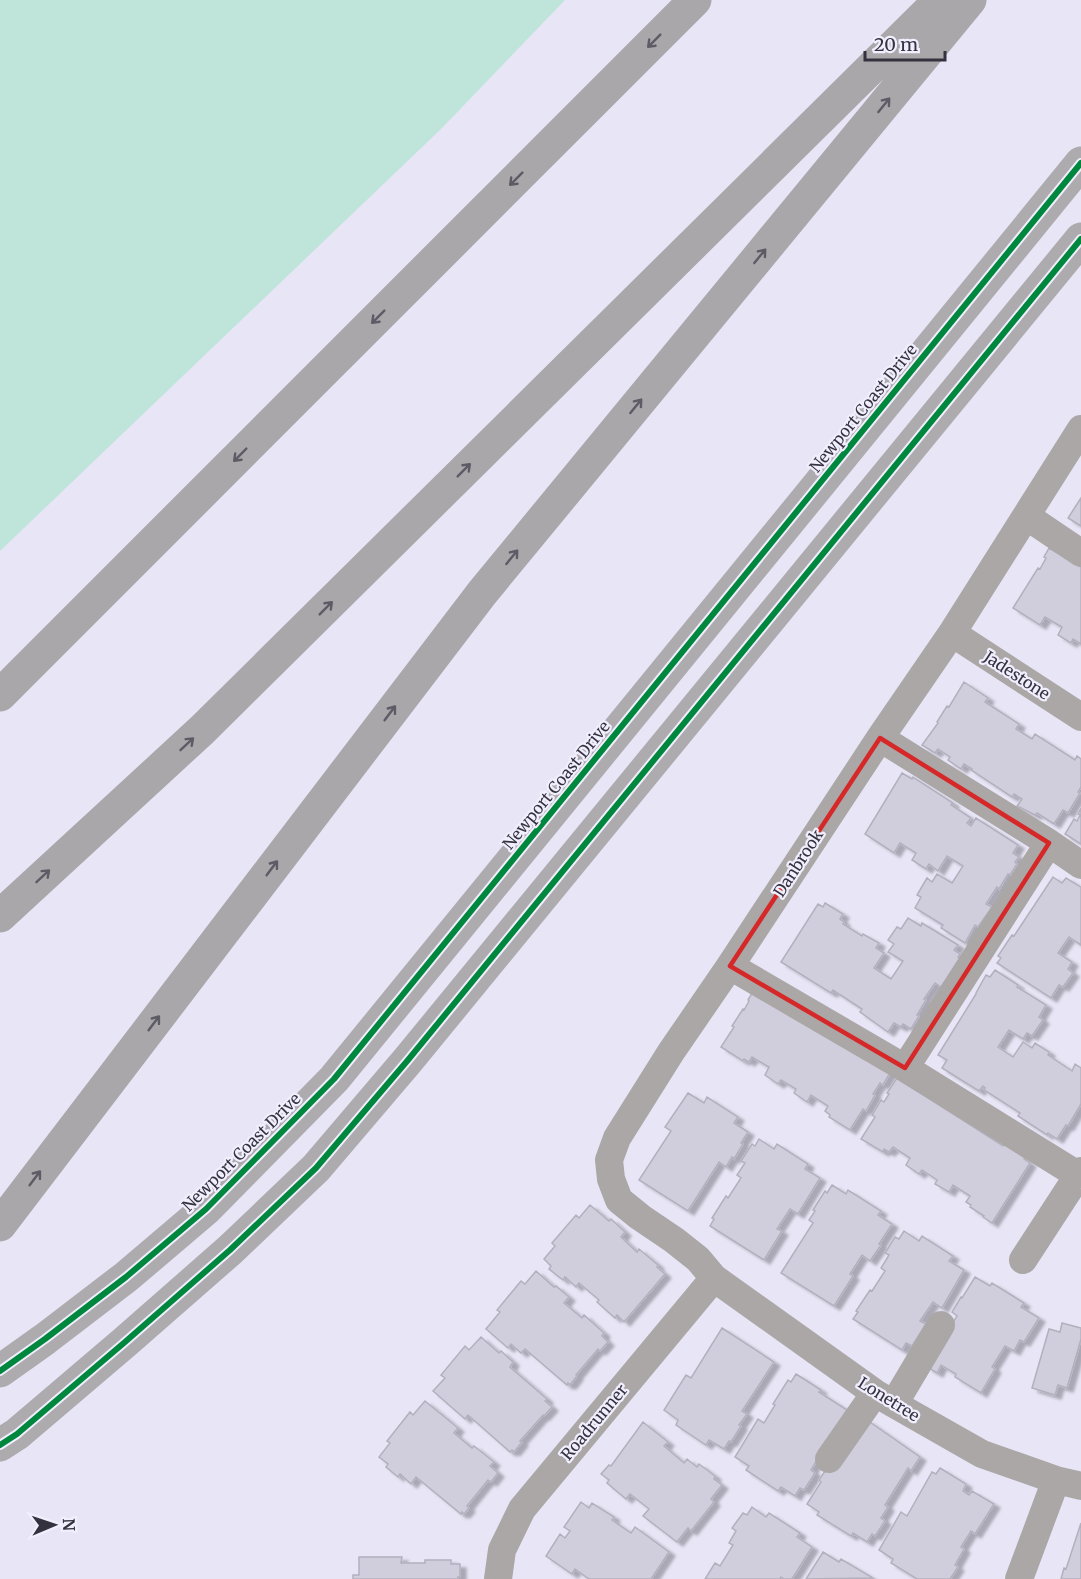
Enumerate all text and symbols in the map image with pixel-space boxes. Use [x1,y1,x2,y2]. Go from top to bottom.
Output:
scale bar [865,24,944,62]
text: 20 m [874,33,918,56]
one-way arrow [646,34,661,49]
one-way arrow [877,97,890,113]
one-way arrow [508,172,523,187]
one-way arrow [753,248,766,264]
one-way arrow [371,310,385,325]
street label: Newport Coast Drive [805,340,921,476]
one-way arrow [629,398,642,414]
one-way arrow [233,448,248,463]
one-way arrow [457,463,471,478]
one-way arrow [505,549,518,565]
one-way arrow [318,600,333,615]
street label: Jadestone [980,646,1054,704]
one-way arrow [383,705,396,721]
street label: Newport Coast Drive [498,717,614,853]
one-way arrow [179,737,194,752]
street label: Danbrook [769,825,828,900]
one-way arrow [265,861,278,877]
one-way arrow [35,870,50,884]
one-way arrow [147,1016,160,1032]
street label: Newport Coast Drive [178,1089,304,1215]
one-way arrow [29,1171,42,1187]
street label: Lonetree [855,1372,923,1426]
street label: Roadrunner [557,1380,631,1464]
north arrow [24,1495,84,1555]
text: N [59,1518,79,1532]

